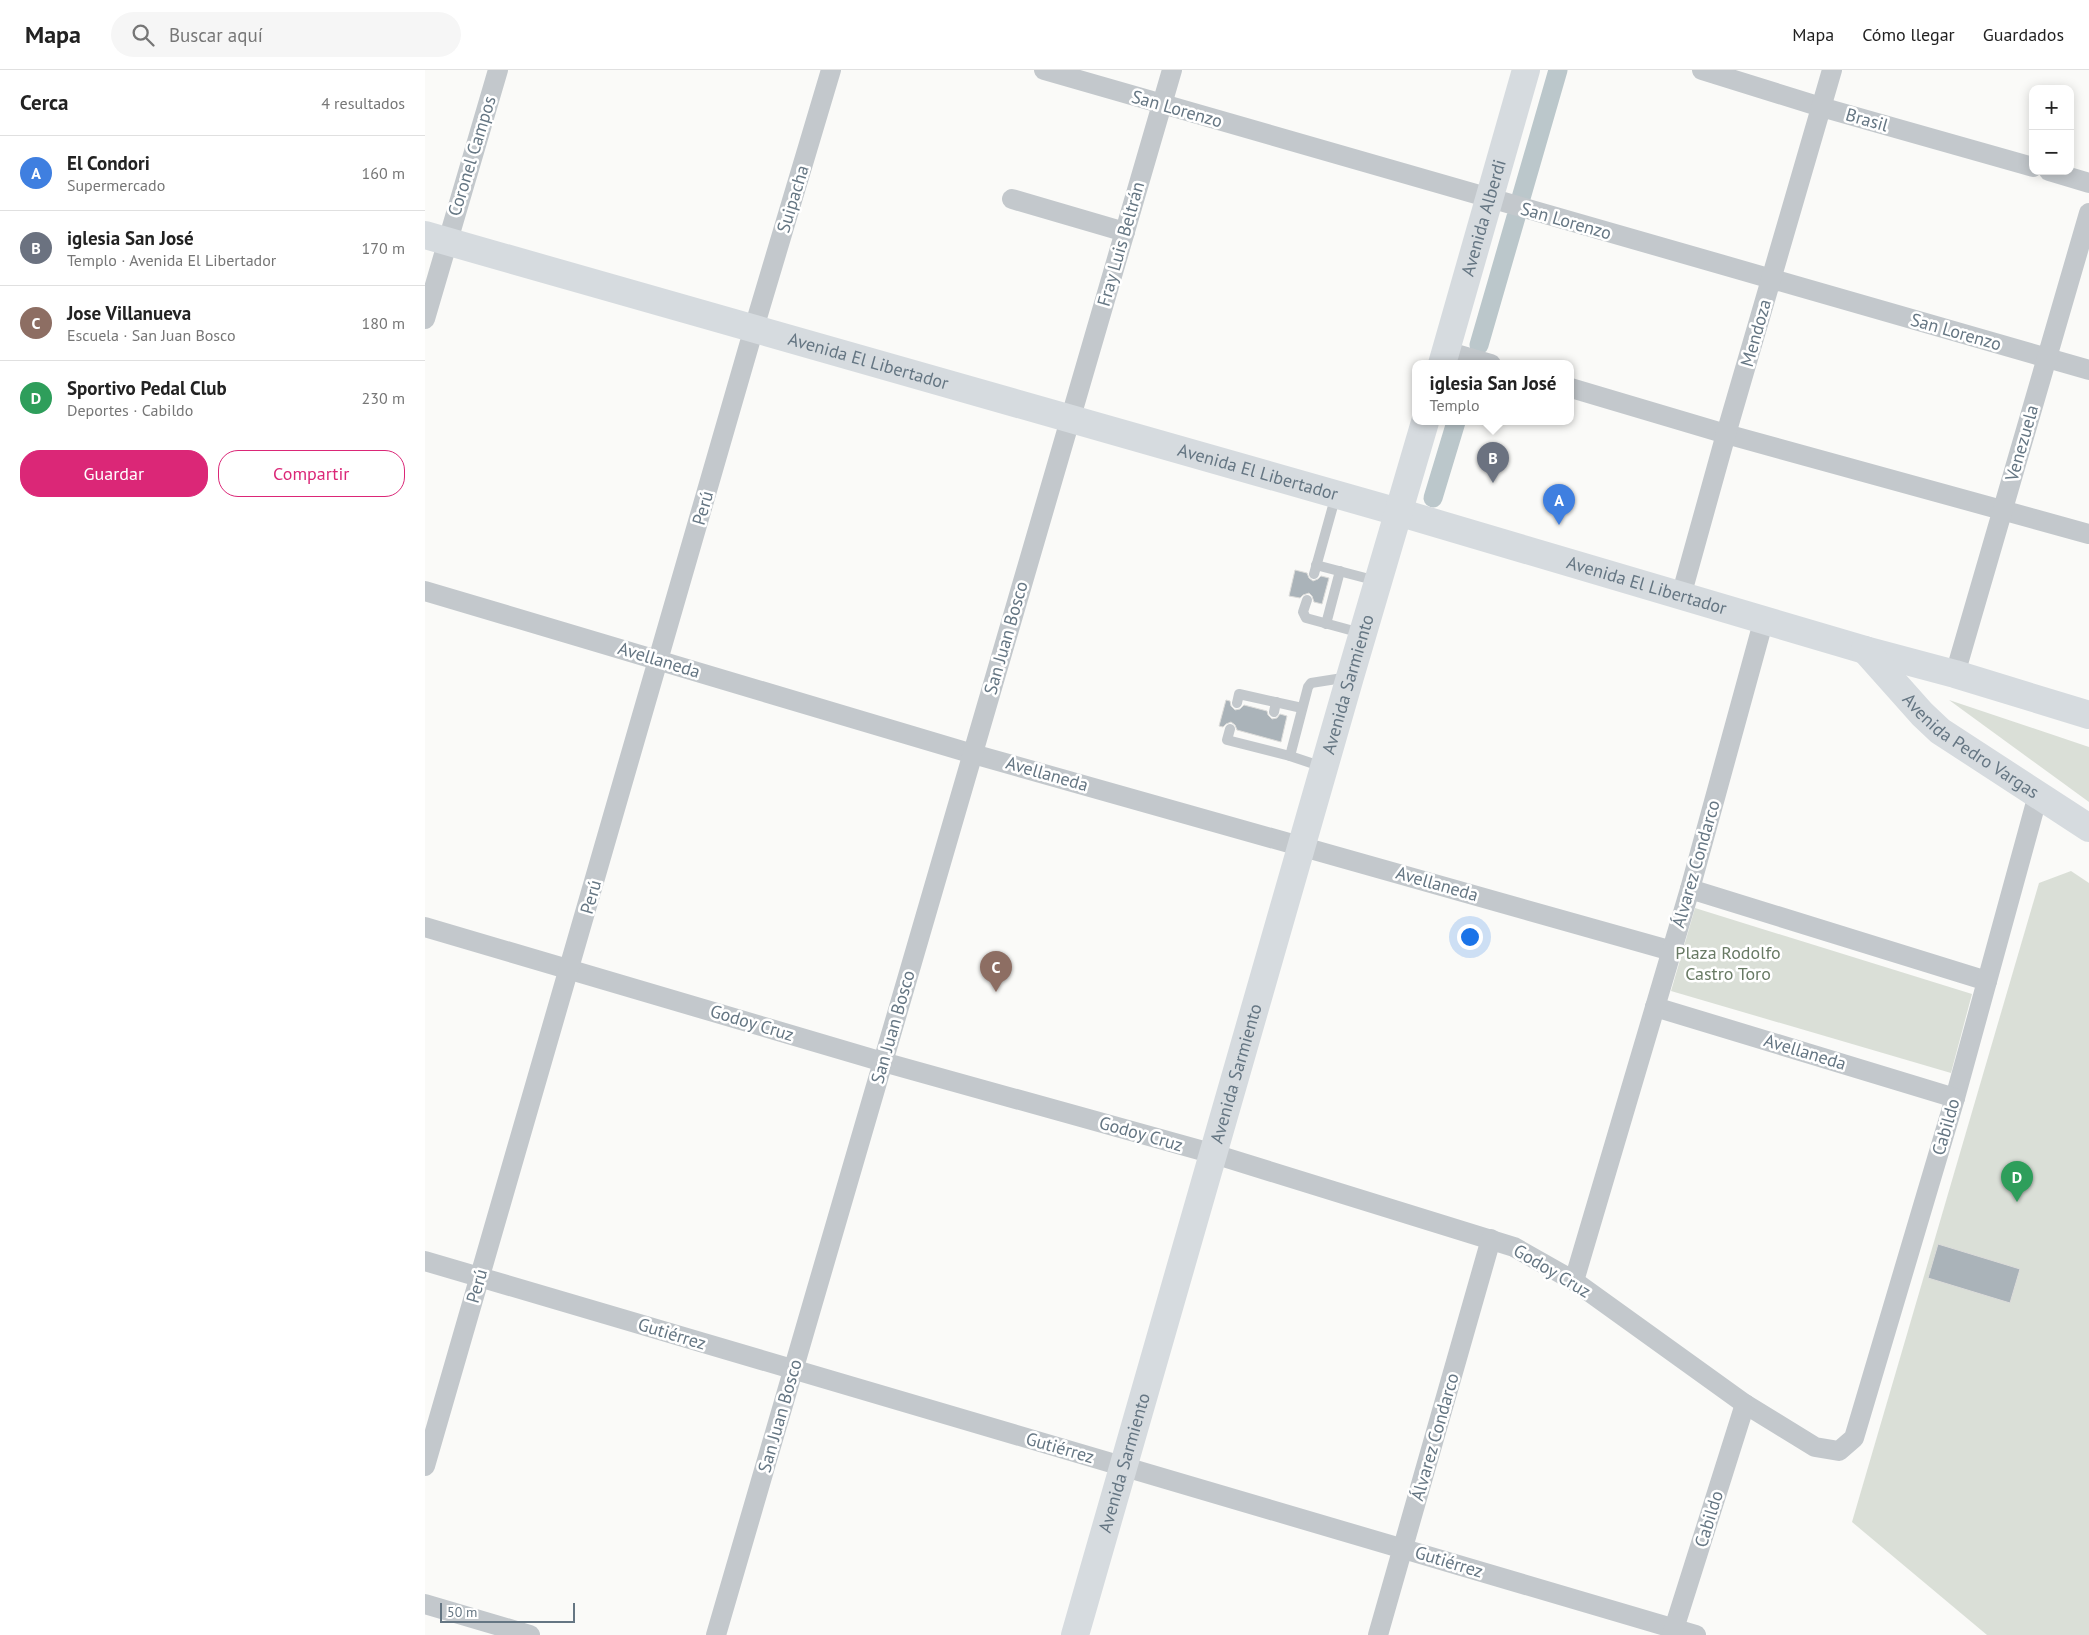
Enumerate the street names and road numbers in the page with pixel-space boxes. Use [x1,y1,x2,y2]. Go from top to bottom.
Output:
street label: San Lorenzo [1129,85,1225,132]
street label: Coronel Campos [442,93,501,219]
street label: Brasil [1843,103,1892,137]
street label: Avenida Alberdi [1456,157,1511,279]
street label: Suipacha [771,162,814,236]
street label: Fray Luis Beltrán [1092,179,1149,309]
street label: San Lorenzo [1518,197,1614,244]
street label: Mendoza [1735,296,1776,369]
street label: San Lorenzo [1908,308,2004,355]
street label: Avenida El Libertador [786,327,951,394]
street label: Venezuela [1999,402,2043,485]
street label: Avenida El Libertador [1175,438,1341,505]
street label: Perú [687,488,718,528]
street label: Avenida El Libertador [1564,551,1730,620]
street label: San Juan Bosco [978,579,1033,697]
street label: Avenida Sarmiento [1316,612,1379,757]
street label: Avellaneda [615,636,703,683]
street label: Avenida Pedro Vargas [1898,688,2044,803]
street label: Avellaneda [1003,751,1091,796]
street label: Álvarez Condarco [1666,797,1725,930]
street label: Avellaneda [1393,861,1481,906]
street label: Perú [575,877,606,917]
street label: San Juan Bosco [865,968,920,1086]
street label: Godoy Cruz [708,999,797,1046]
street label: Avenida Sarmiento [1205,1001,1267,1146]
street label: Avellaneda [1761,1028,1849,1075]
street label: Cabildo [1926,1096,1965,1158]
street label: Godoy Cruz [1097,1111,1186,1156]
street label: Godoy Cruz [1509,1239,1595,1303]
street label: Perú [461,1266,492,1306]
street label: Gutiérrez [635,1312,709,1355]
street label: San Juan Bosco [752,1357,807,1475]
street label: Álvarez Condarco [1405,1370,1464,1503]
street label: Avenida Sarmiento [1093,1390,1155,1535]
street label: Gutiérrez [1023,1427,1097,1468]
street label: Cabildo [1689,1488,1728,1550]
street label: Gutiérrez [1412,1540,1486,1583]

